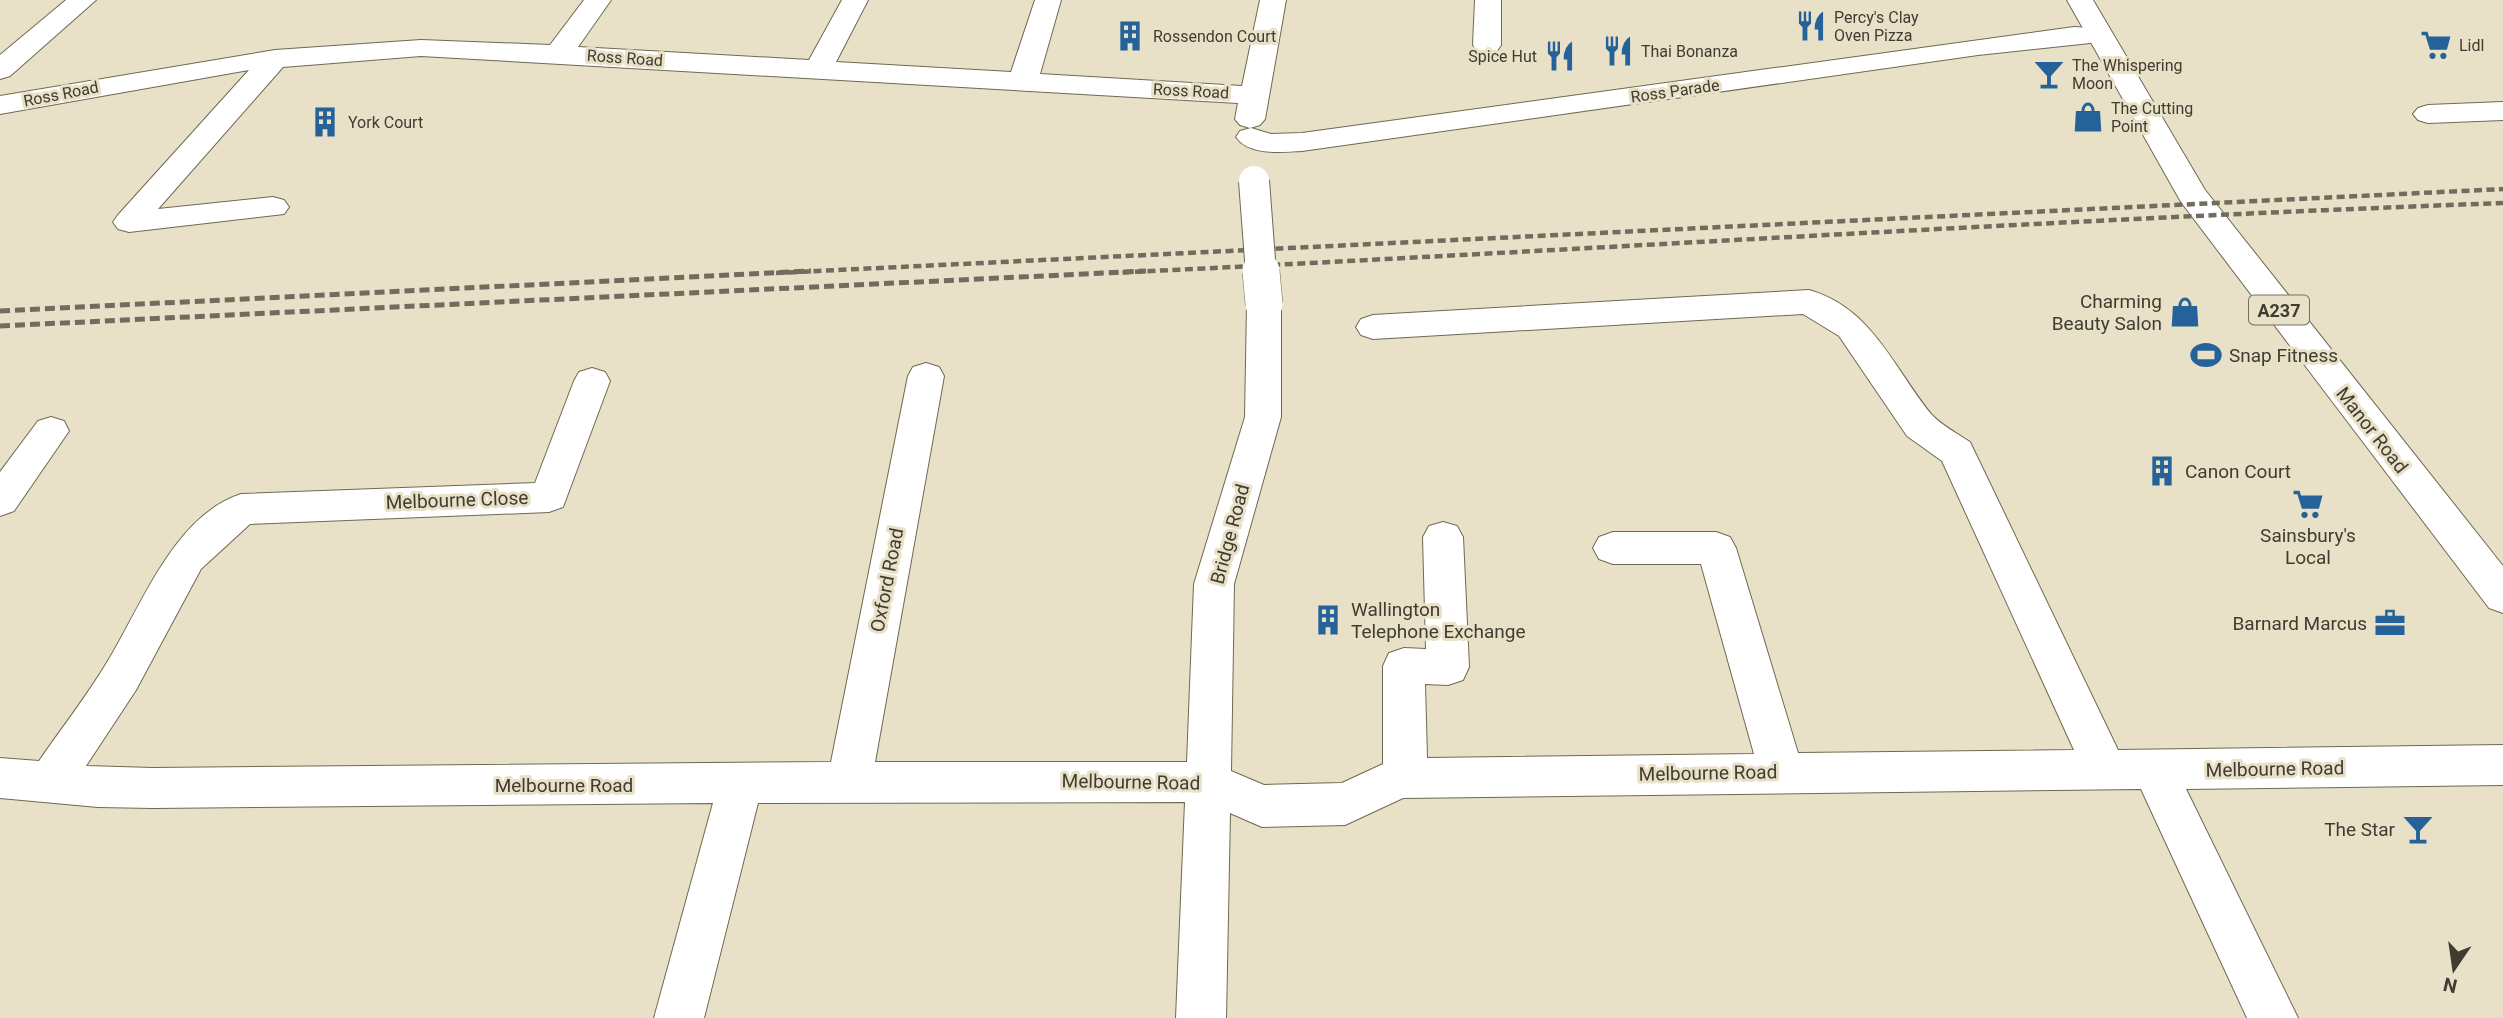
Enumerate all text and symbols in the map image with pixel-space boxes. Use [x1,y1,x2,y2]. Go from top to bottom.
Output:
place label: Percy's Clay Oven Pizza [1834,8,1919,45]
restaurant icon: Percy's Clay Oven Pizza [1794,9,1828,43]
building icon: Rossendon Court [1113,19,1147,53]
place label: Rossendon Court [1153,27,1276,46]
supermarket icon: Lidl [2419,28,2453,62]
restaurant icon: Thai Bonanza [1601,34,1635,68]
place label: Lidl [2459,36,2484,55]
restaurant icon: Spice Hut [1543,39,1577,73]
place label: Thai Bonanza [1641,42,1738,61]
street label: Ross Road [586,46,664,70]
place label: Spice Hut [1468,47,1537,66]
place label: The Whispering Moon [2072,56,2183,93]
bar icon: The Whispering Moon [2032,57,2066,91]
street label: Ross Parade [1629,75,1721,107]
street label: Ross Road [22,77,100,111]
street label: Ross Road [1152,80,1230,102]
place label: The Cutting Point [2111,99,2193,136]
shop icon: The Cutting Point [2071,100,2105,134]
building icon: York Court [308,105,342,139]
place label: York Court [348,113,423,132]
place label: Charming Beauty Salon [2052,290,2162,335]
shop icon: Charming Beauty Salon [2168,295,2202,329]
road number: A237 [2249,296,2309,324]
sports icon: Snap Fitness [2189,338,2223,372]
place label: Snap Fitness [2229,344,2338,367]
street label: Manor Road [2331,382,2413,478]
building icon: Canon Court [2145,454,2179,488]
place label: Canon Court [2185,460,2291,483]
street label: Bridge Road [1206,481,1254,587]
street label: Melbourne Close [385,486,529,514]
supermarket icon: Sainsbury's Local [2291,487,2325,521]
place label: Sainsbury's Local [2260,524,2356,569]
street label: Oxford Road [866,526,908,634]
place label: Wallington Telephone Exchange [1351,598,1525,643]
building icon: Wallington Telephone Exchange [1311,603,1345,637]
office icon: Barnard Marcus [2373,606,2407,640]
place label: Barnard Marcus [2232,612,2367,635]
street label: Melbourne Road [2206,756,2344,782]
street label: Melbourne Road [1639,760,1777,786]
street label: Melbourne Road [1062,769,1200,795]
street label: Melbourne Road [495,774,633,797]
bar icon: The Star [2401,812,2435,846]
place label: The Star [2324,818,2396,841]
north arrow [2419,934,2489,1004]
text: N [2441,972,2459,998]

